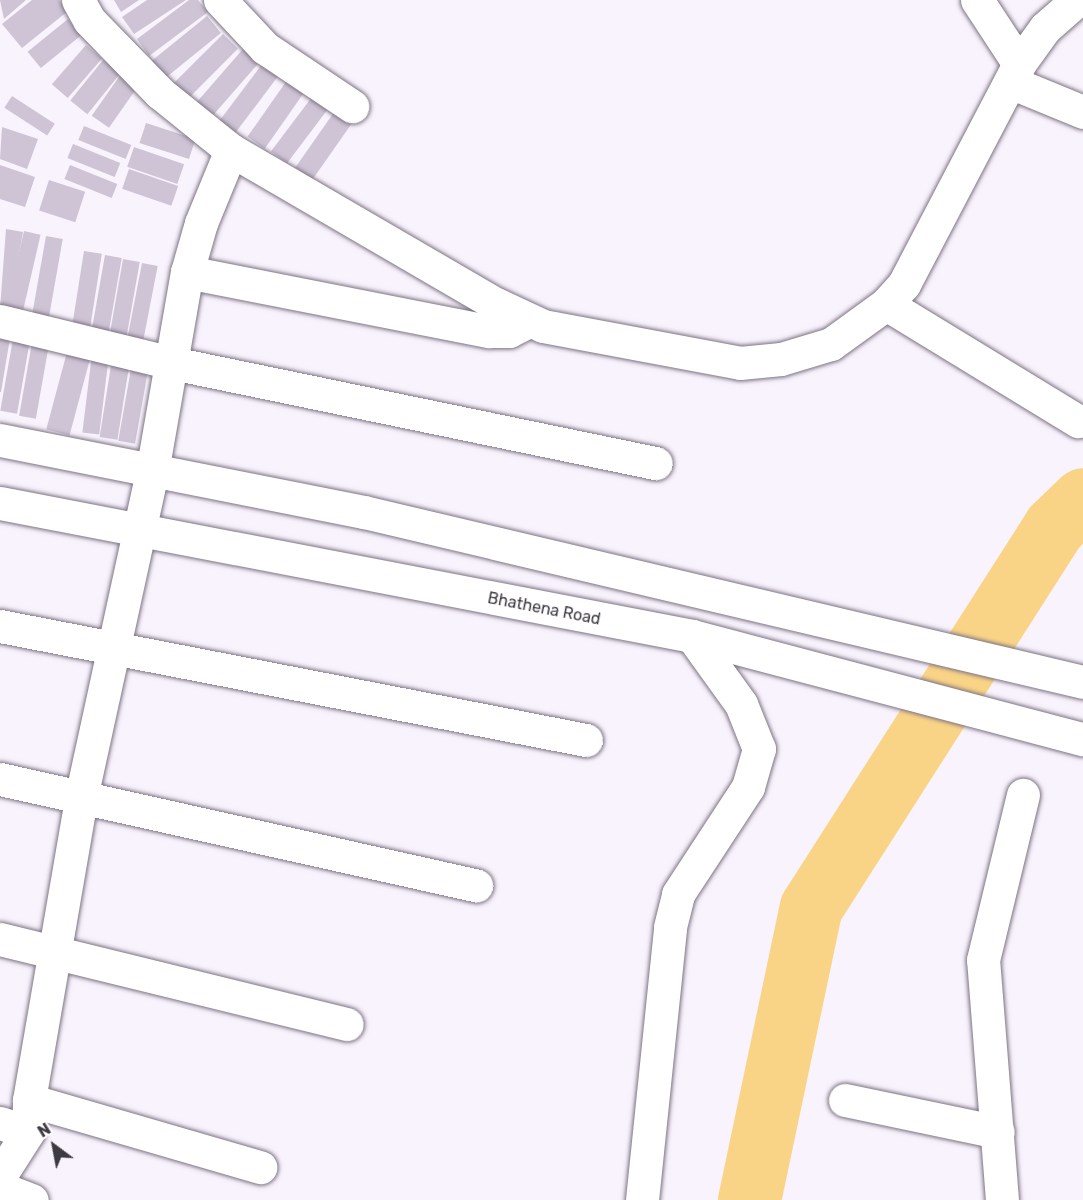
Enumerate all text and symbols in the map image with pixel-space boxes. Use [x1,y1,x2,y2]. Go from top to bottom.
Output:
street label: Bhathena Road [486,589,602,629]
north arrow [24,1116,84,1176]
text: N [34,1119,54,1141]

